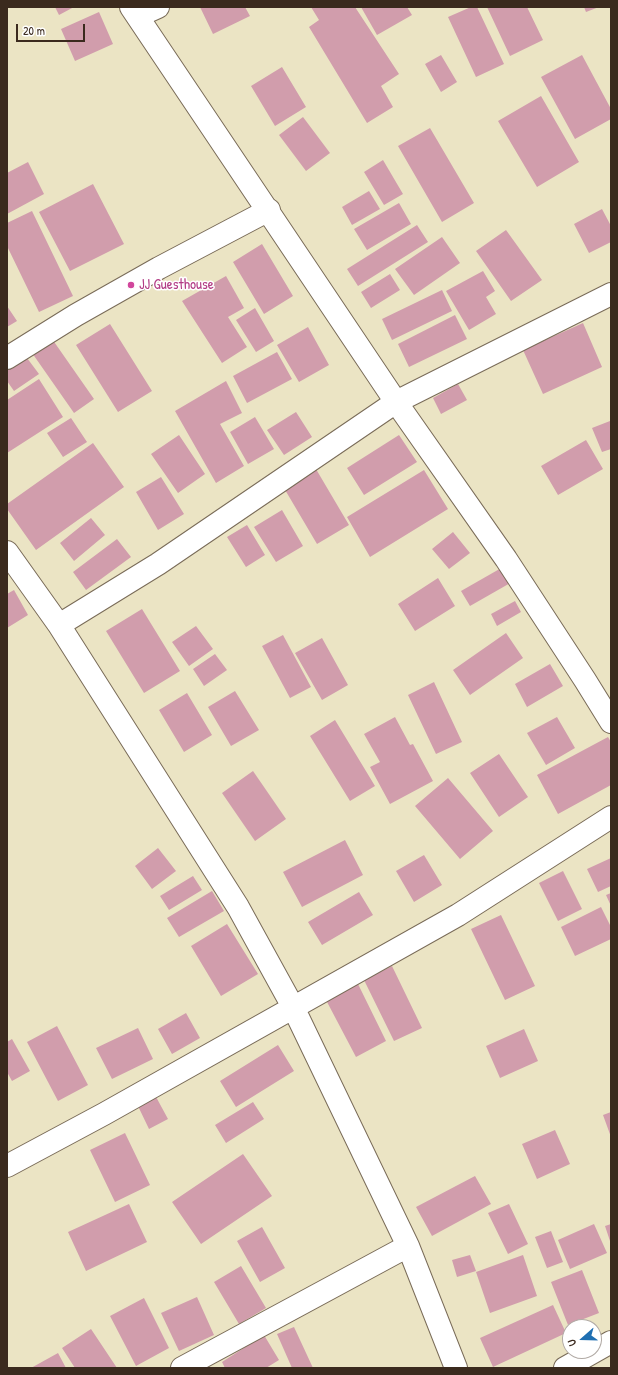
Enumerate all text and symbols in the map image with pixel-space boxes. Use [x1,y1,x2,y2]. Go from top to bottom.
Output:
scale bar [18,16,87,42]
text: 20 m [23,22,45,39]
place label: JJ Guesthouse [139,276,214,294]
marker: JJ Guesthouse [126,280,136,290]
north arrow [562,1319,602,1359]
text: U [564,1338,579,1348]

